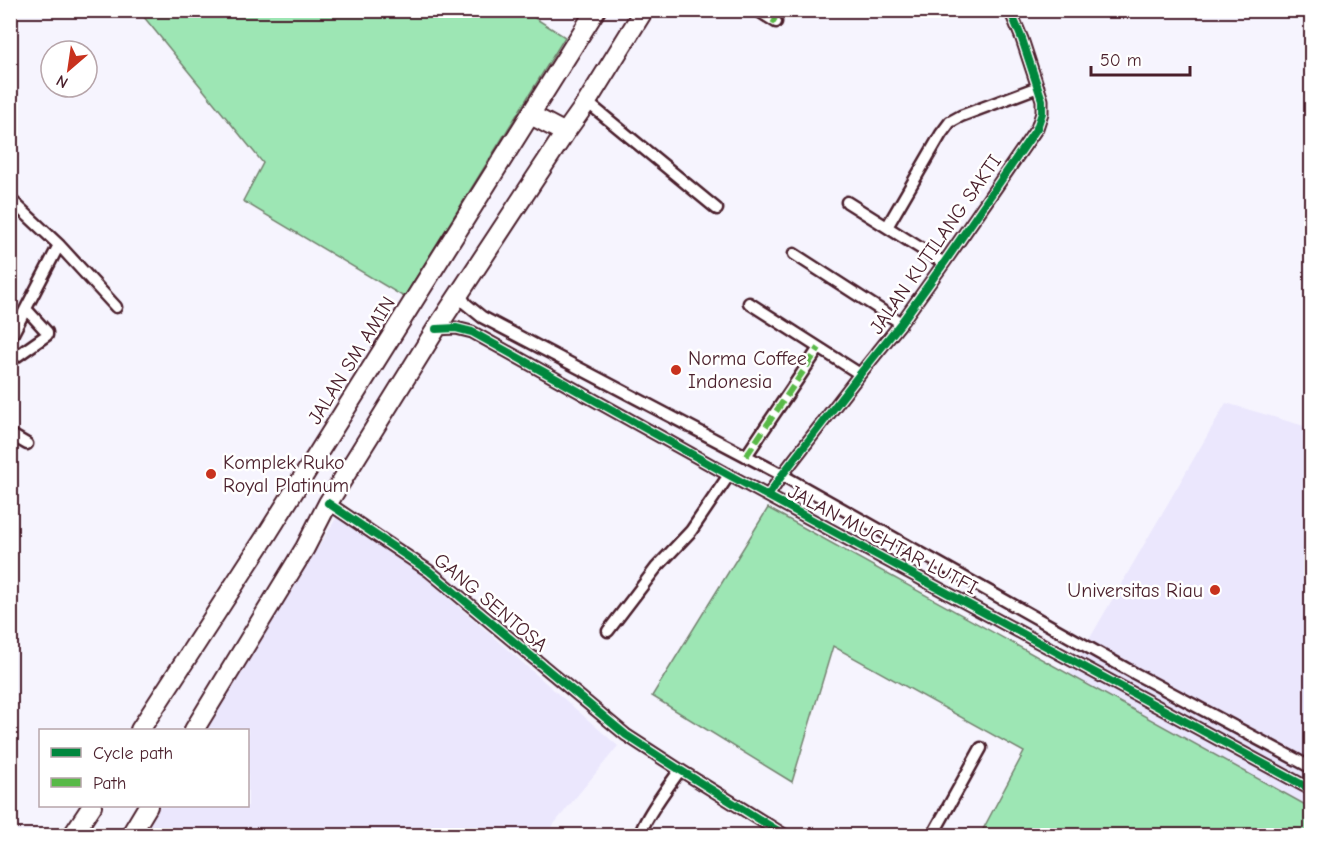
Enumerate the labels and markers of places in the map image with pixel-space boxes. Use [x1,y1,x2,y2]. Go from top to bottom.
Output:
place label: Norma Coffee Indonesia [688,347,807,393]
marker: Norma Coffee Indonesia [669,363,683,377]
place label: Komplek Ruko Royal Platinum [223,451,349,497]
marker: Komplek Ruko Royal Platinum [204,467,218,481]
place label: Universitas Riau [1067,579,1203,602]
marker: Universitas Riau [1208,583,1222,597]

